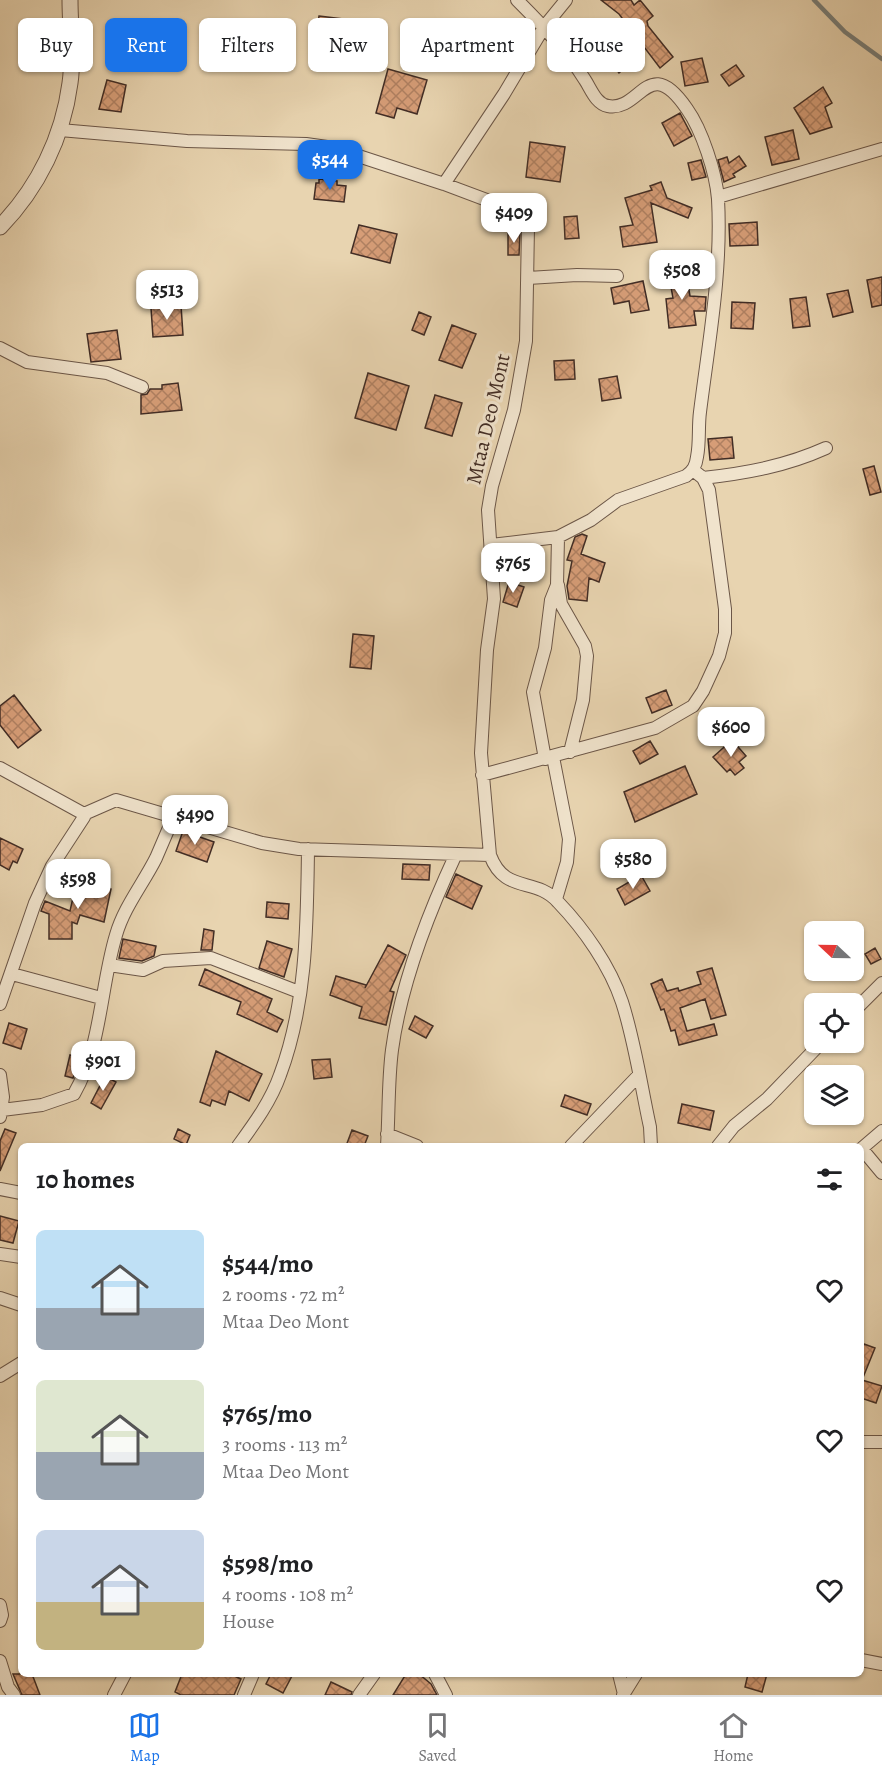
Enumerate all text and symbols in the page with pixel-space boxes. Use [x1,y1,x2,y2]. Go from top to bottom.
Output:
chip: Buy [18,18,93,72]
chip: Rent [105,18,187,72]
chip: Filters [199,18,296,72]
chip: New [308,18,388,72]
chip: Apartment [400,18,535,72]
chip: House [547,18,645,72]
pin: $544 [294,140,366,191]
text: $544 [312,146,348,173]
pin: $409 [478,193,550,244]
text: $409 [495,199,533,226]
pin: $508 [646,250,718,301]
text: $508 [663,256,701,283]
pin: $513 [131,270,203,321]
text: $513 [150,276,184,303]
street label: Mtaa Deo Mont [459,351,517,487]
pin: $765 [477,543,549,594]
text: $765 [495,549,531,576]
pin: $600 [695,707,767,758]
text: $600 [712,713,750,740]
pin: $490 [159,795,231,846]
text: $490 [176,801,214,828]
pin: $580 [597,839,669,890]
text: $580 [614,845,652,872]
pin: $598 [42,859,114,910]
text: $598 [60,865,96,892]
north arrow [804,921,864,981]
map controls [804,921,864,1125]
button: locate [804,993,864,1053]
pin: $901 [67,1041,139,1092]
text: $901 [85,1047,121,1074]
button: layers [804,1065,864,1125]
text: 10 homes [36,1162,135,1197]
icon: filters [813,1163,846,1196]
text: $544/mo [222,1246,313,1281]
icon: home [84,1254,156,1326]
icon: heart [813,1274,846,1307]
text: 2 rooms · 72 m² [222,1281,344,1308]
text: Mtaa Deo Mont [222,1308,349,1335]
text: $765/mo [222,1396,312,1431]
icon: home [84,1404,156,1476]
icon: heart [813,1424,846,1457]
text: 3 rooms · 113 m² [222,1431,347,1458]
text: Mtaa Deo Mont [222,1458,349,1485]
text: $598/mo [222,1546,314,1581]
icon: home [84,1554,156,1626]
icon: heart [813,1574,846,1607]
text: 4 rooms · 108 m² [222,1581,353,1608]
text: House [222,1608,274,1635]
tab: Map [128,1709,161,1767]
tab: Saved [418,1709,456,1767]
tab: Home [713,1709,754,1767]

